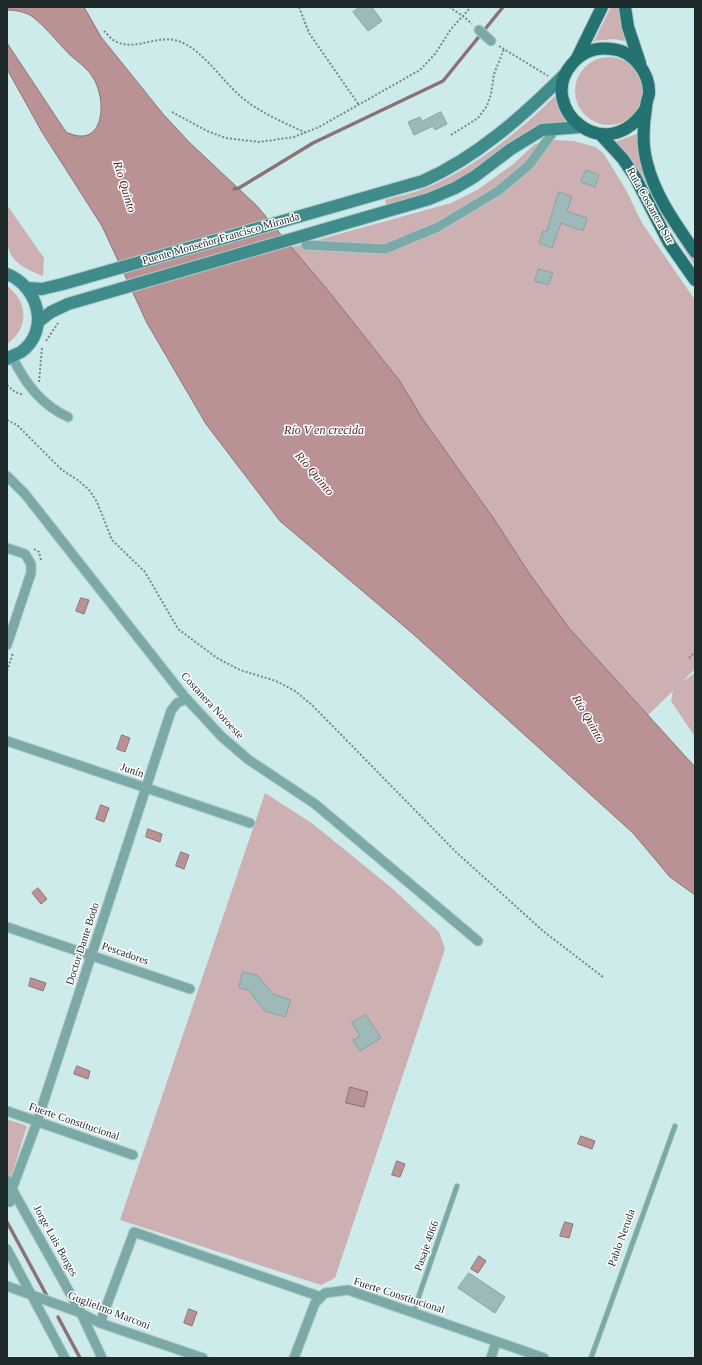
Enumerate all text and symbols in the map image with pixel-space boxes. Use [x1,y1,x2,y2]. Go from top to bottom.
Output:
water label: Río Quinto [109,160,139,214]
street label: Ruta Costanera Sur [623,165,677,247]
street label: Puente Monseñor Francisco Miranda [141,210,301,268]
water label: Río V en crecida [284,424,364,438]
water label: Río Quinto [291,449,337,499]
street label: Costanera Noroeste [178,670,246,742]
water label: Río Quinto [569,692,607,746]
street label: Junín [119,761,145,781]
street label: Doctor Dante Bodo [63,901,103,987]
street label: Pescadores [100,940,150,968]
street label: Fuerte Constitucional [27,1100,121,1144]
street label: Jorge Luis Borges [30,1203,80,1279]
street label: Pablo Neruda [606,1207,638,1269]
street label: Pasaje 4066 [412,1219,442,1273]
street label: Fuerte Constitucional [352,1275,446,1317]
street label: Guglielmo Marconi [66,1289,152,1333]

